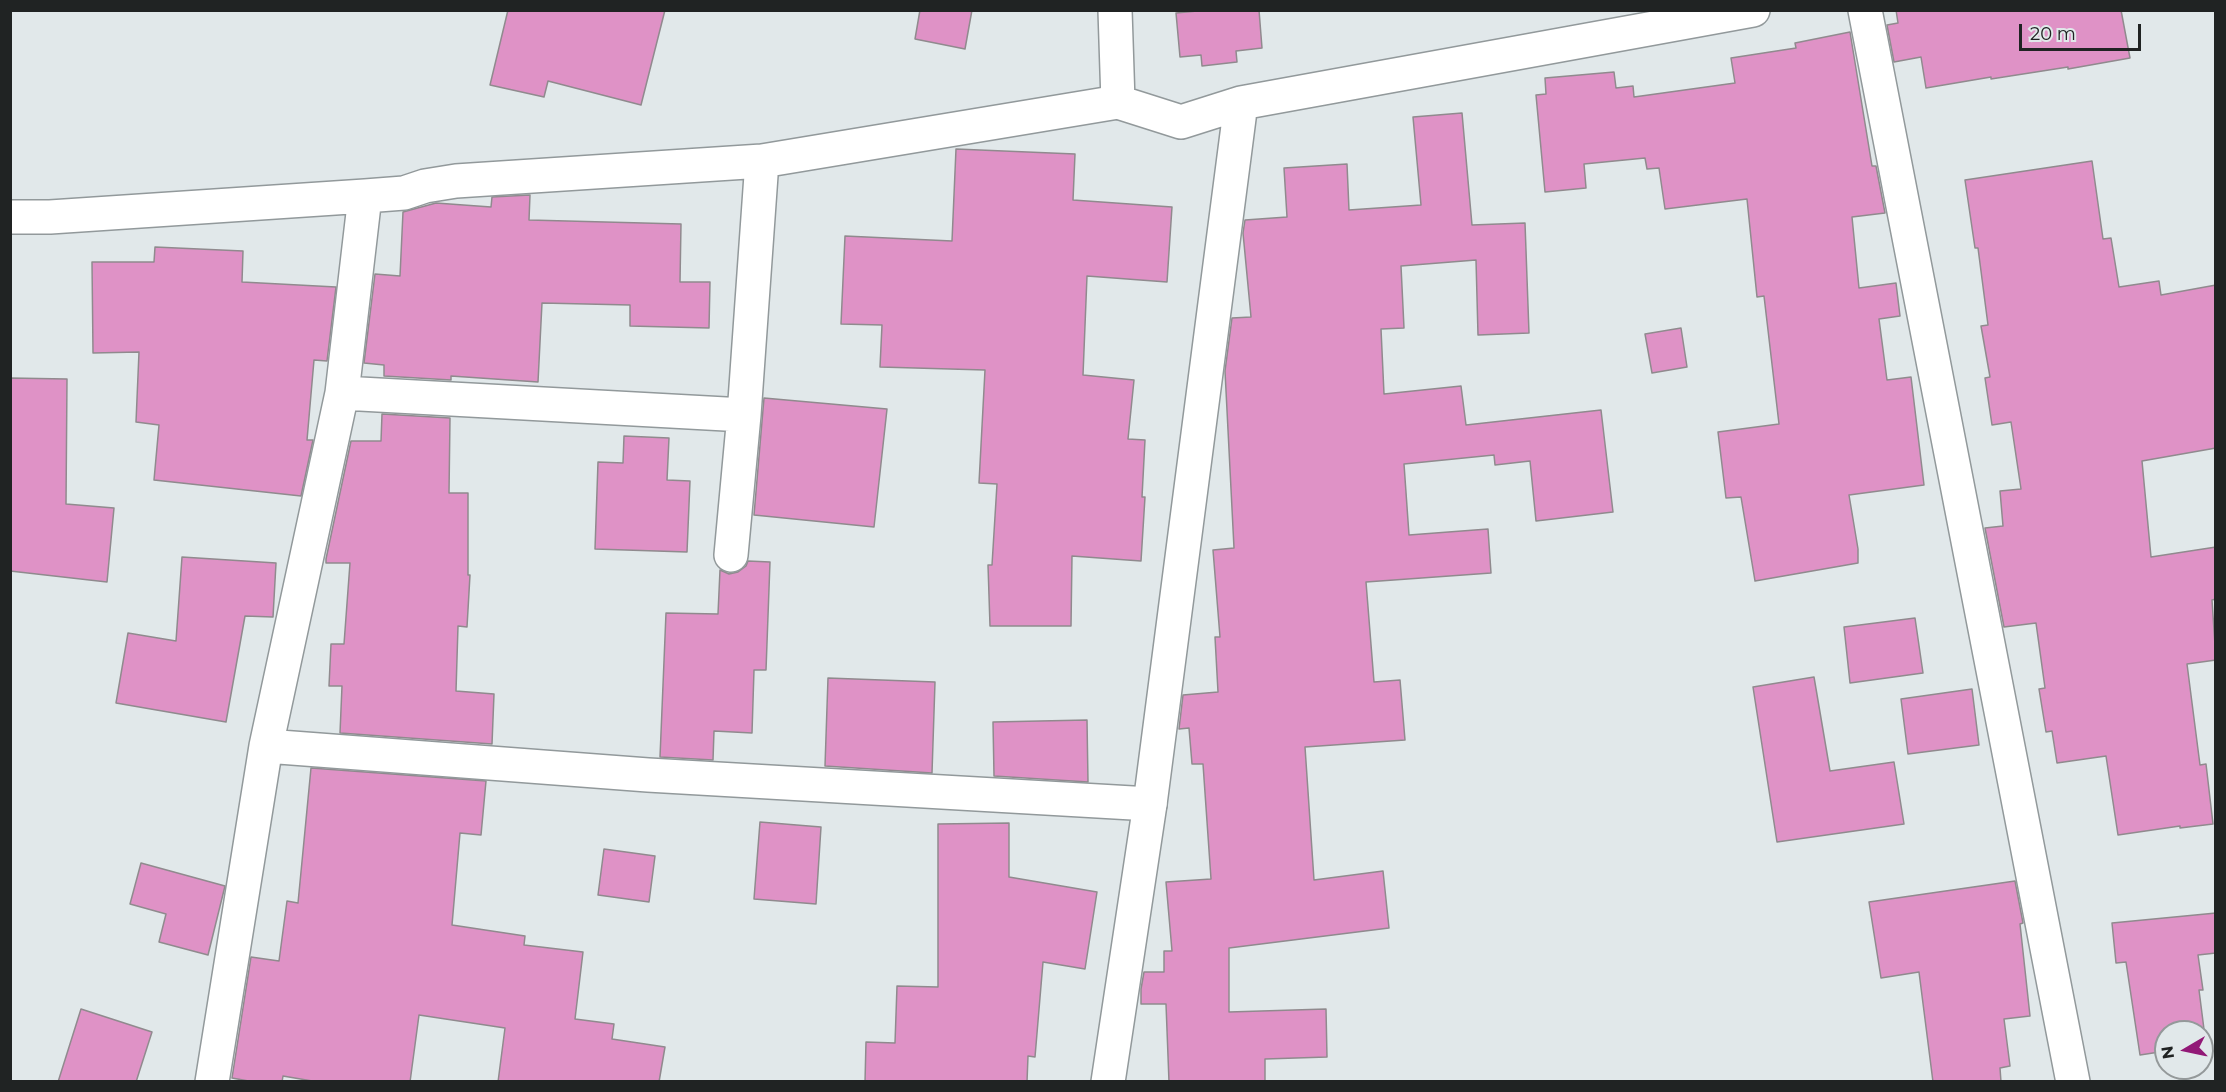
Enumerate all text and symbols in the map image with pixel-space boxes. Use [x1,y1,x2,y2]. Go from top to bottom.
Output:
scale bar [2022,12,2144,50]
text: 20 m [2030,23,2076,45]
north arrow [2154,1020,2214,1080]
text: N [2157,1045,2178,1060]

